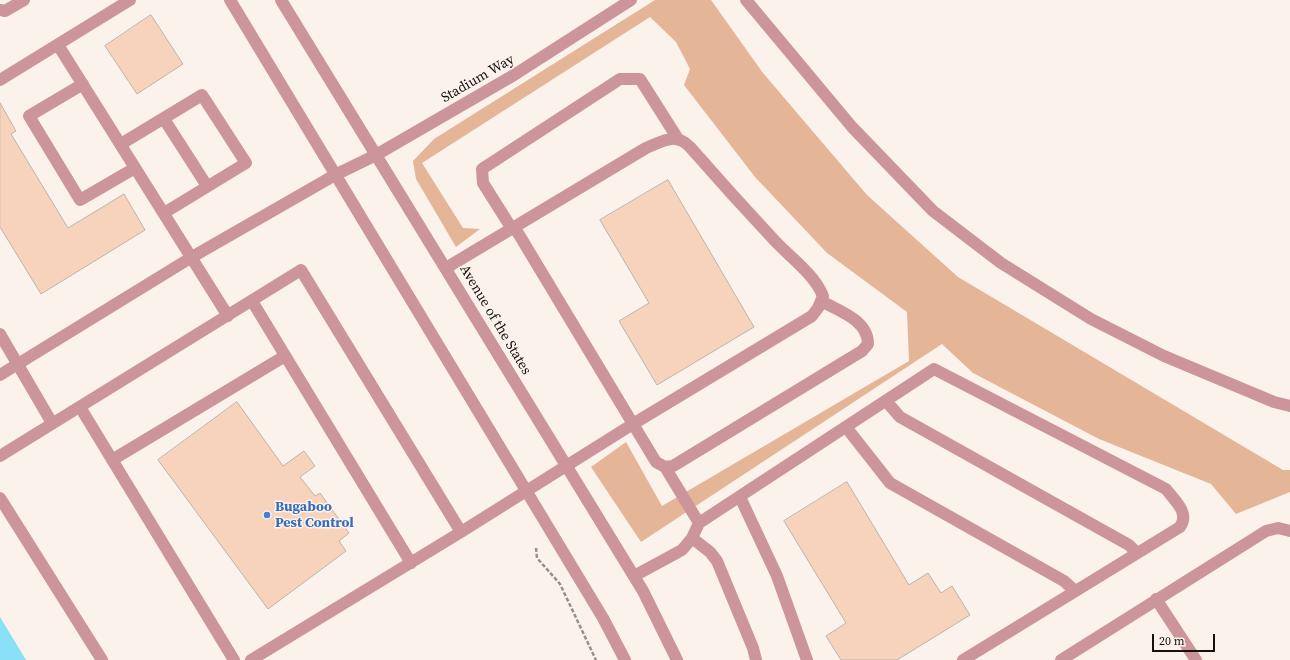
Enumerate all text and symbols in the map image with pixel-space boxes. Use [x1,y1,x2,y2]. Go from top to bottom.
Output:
street label: Stadium Way [439,51,517,107]
street label: Avenue of the States [456,262,534,378]
place label: Bugaboo Pest Control [275,499,354,532]
marker: Bugaboo Pest Control [262,510,272,520]
scale bar [1154,626,1217,652]
text: 20 m [1159,633,1185,649]

